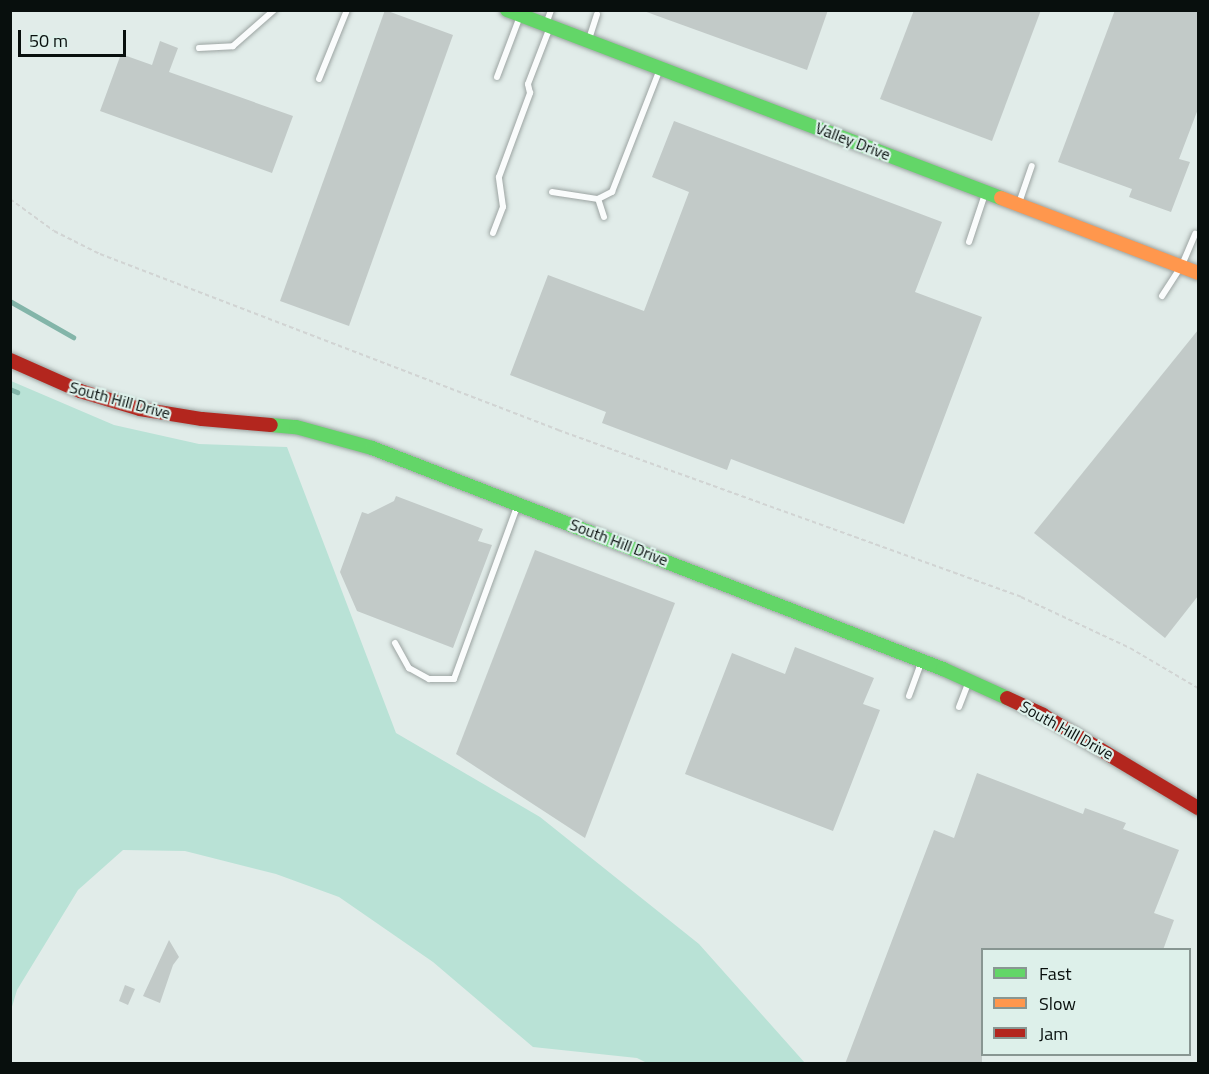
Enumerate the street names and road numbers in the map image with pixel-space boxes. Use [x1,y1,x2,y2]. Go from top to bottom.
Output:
street label: Valley Drive [813,118,893,164]
street label: South Hill Drive [68,377,172,423]
street label: South Hill Drive [567,514,671,570]
street label: South Hill Drive [1017,697,1117,763]

